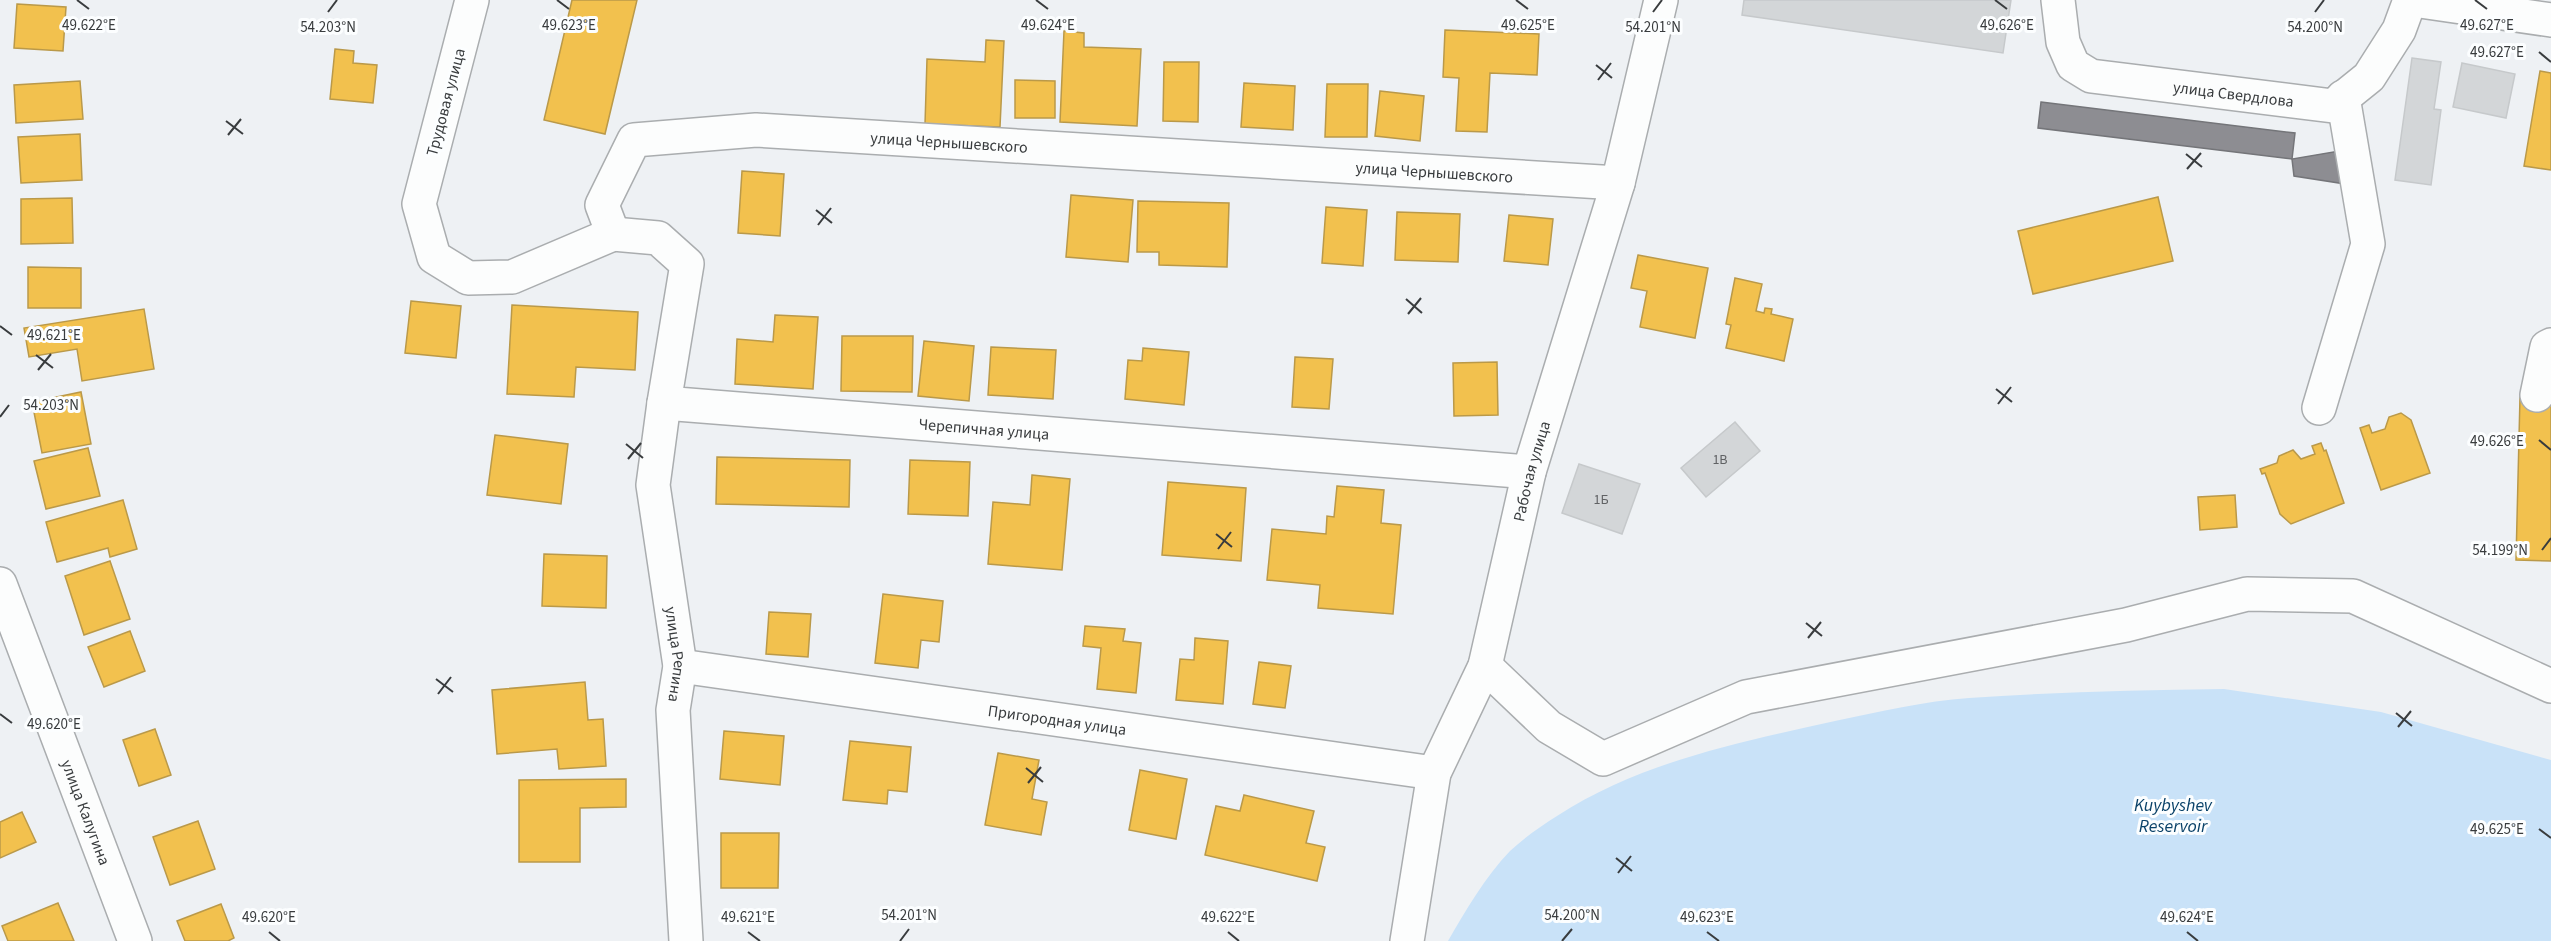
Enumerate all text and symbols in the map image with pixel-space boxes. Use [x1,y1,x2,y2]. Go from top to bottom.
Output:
text: 49.622°E [62,15,116,36]
text: 49.623°E [542,15,596,36]
text: 49.624°E [1021,15,1075,36]
text: 49.625°E [1501,15,1555,36]
text: 49.626°E [1980,15,2034,36]
text: 49.627°E [2460,15,2514,36]
text: 54.203°N [300,17,356,38]
text: 54.201°N [1625,17,1681,38]
text: 54.200°N [2287,17,2343,38]
text: 49.627°E [2470,42,2524,63]
street label: Трудовая улица [421,46,471,159]
street label: улица Свердлова [2172,76,2295,113]
street label: улица Чернышевского [870,127,1028,159]
street label: улица Чернышевского [1355,157,1514,189]
text: 49.621°E [27,325,81,346]
text: 54.203°N [23,395,79,416]
street label: Черепичная улица [918,413,1050,446]
street label: Рабочая улица [1508,418,1556,524]
text: 49.626°E [2470,431,2524,452]
house number: 1В [1712,450,1728,470]
house number: 1Б [1593,490,1609,510]
text: 54.199°N [2472,540,2528,561]
street label: улица Репина [659,605,690,704]
street label: Пригородная улица [986,700,1128,741]
text: 49.620°E [27,714,81,735]
street label: улица Калугина [55,757,115,868]
water label: Kuybyshev Reservoir [2134,793,2213,839]
text: 49.625°E [2470,819,2524,840]
text: 54.201°N [881,905,937,926]
text: 54.200°N [1544,905,1600,926]
text: 49.620°E [242,907,296,928]
text: 49.621°E [721,907,775,928]
text: 49.622°E [1201,907,1255,928]
text: 49.623°E [1680,907,1734,928]
text: 49.624°E [2160,907,2214,928]

